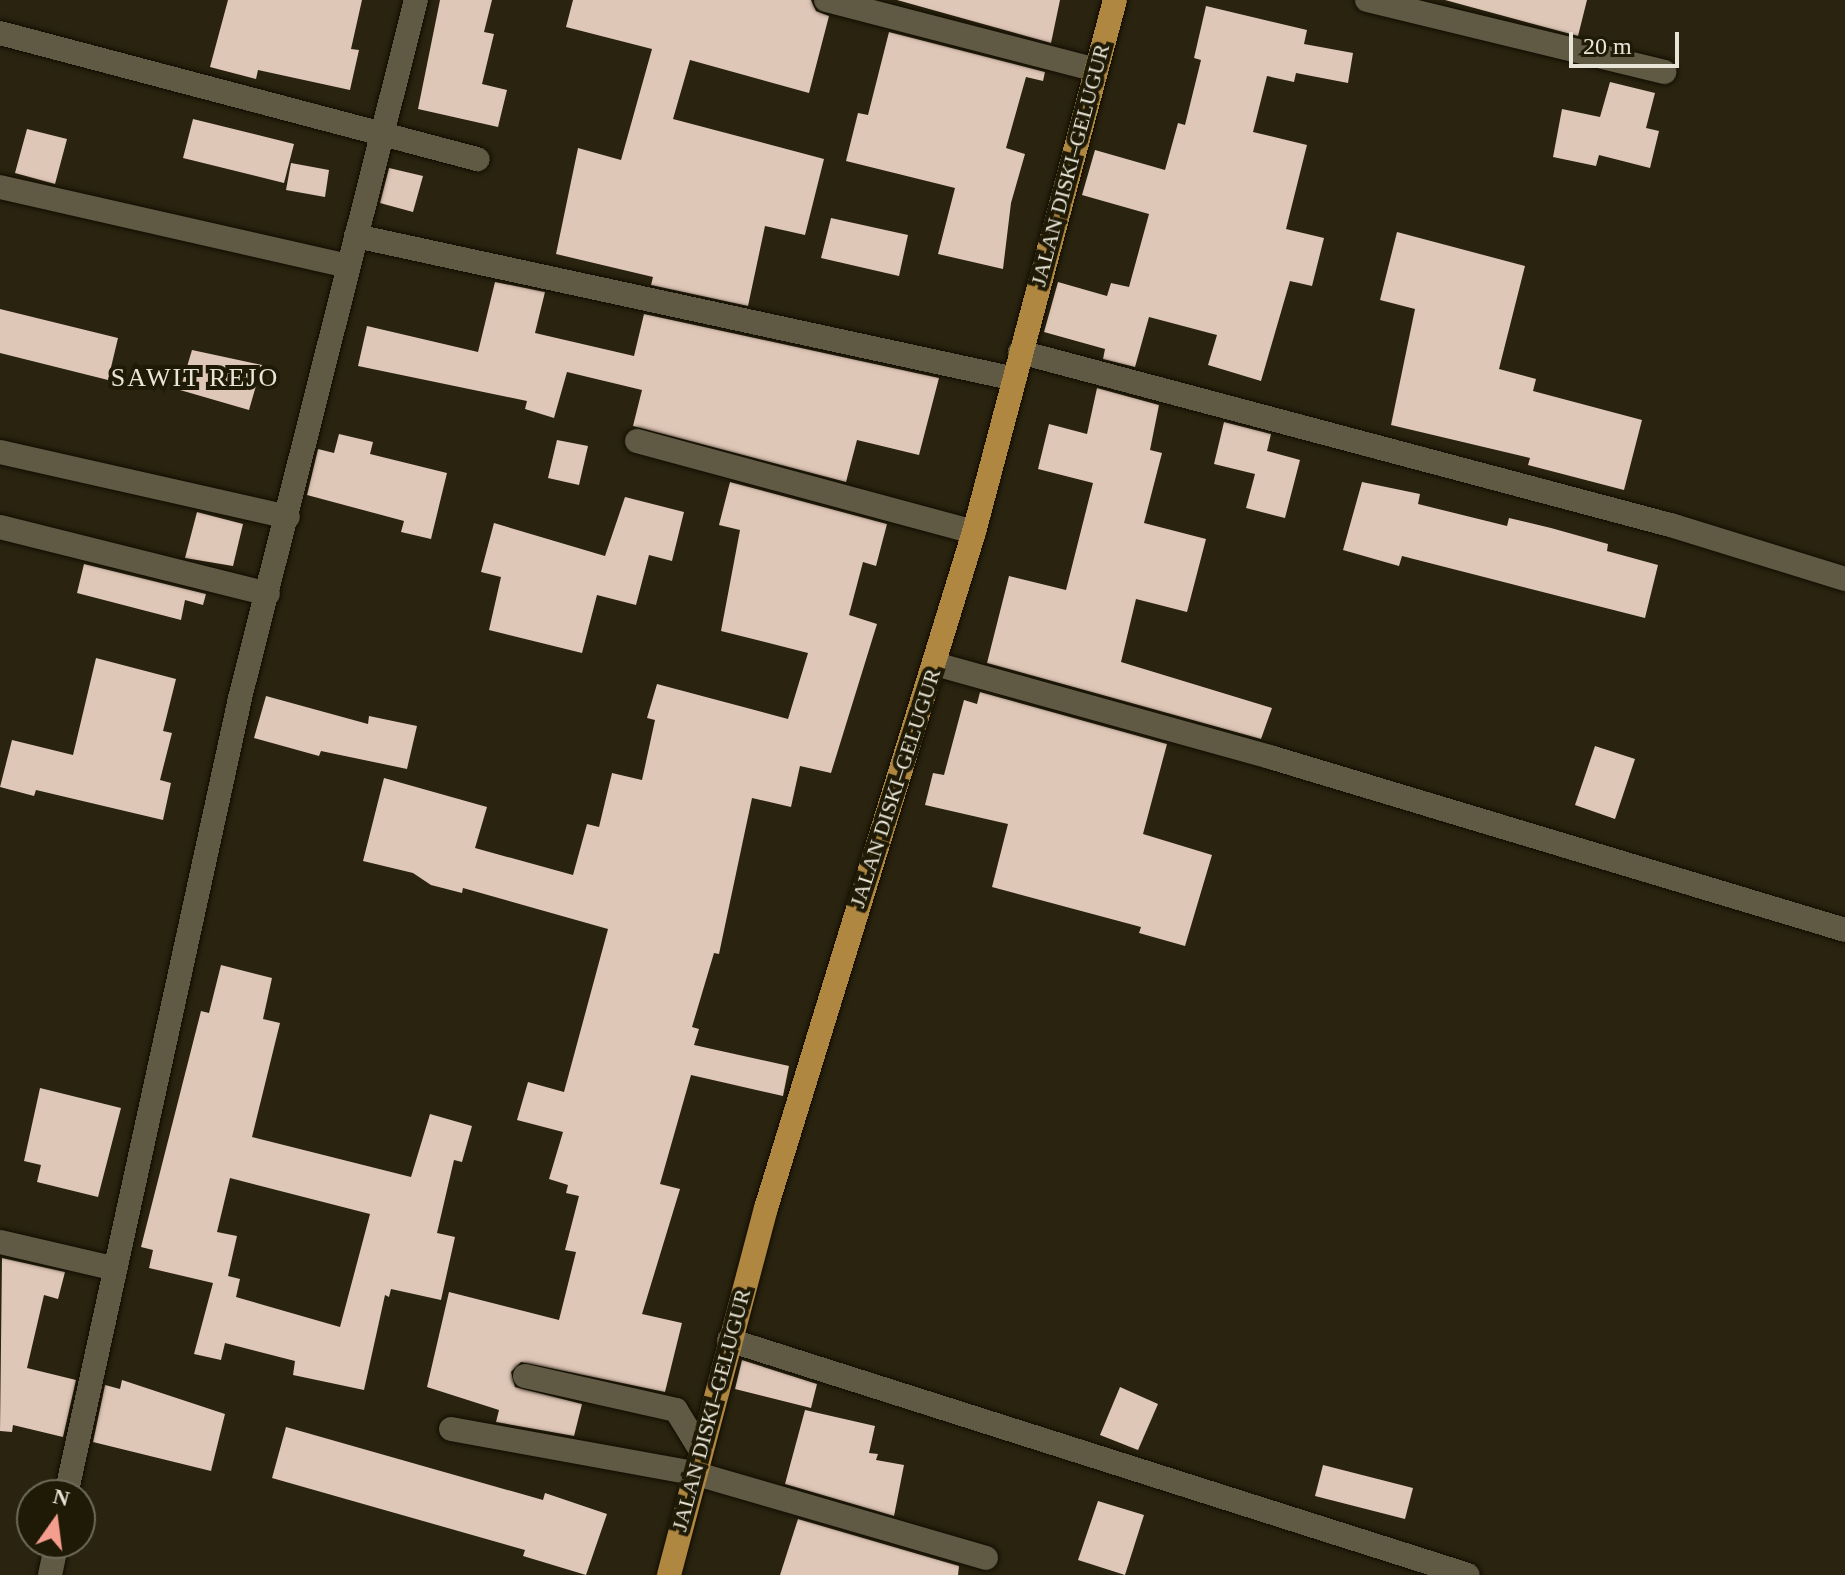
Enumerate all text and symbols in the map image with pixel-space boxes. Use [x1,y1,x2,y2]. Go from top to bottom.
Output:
scale bar [1573,16,1683,66]
text: 20 m [1583,33,1632,59]
street label: JALAN DISKI–GELUGUR [1025,41,1115,289]
district label: SAWIT REJO [111,362,279,394]
street label: JALAN DISKI–GELUGUR [844,665,946,911]
street label: JALAN DISKI–GELUGUR [666,1286,756,1534]
north arrow [16,1479,96,1559]
text: N [51,1483,72,1511]

